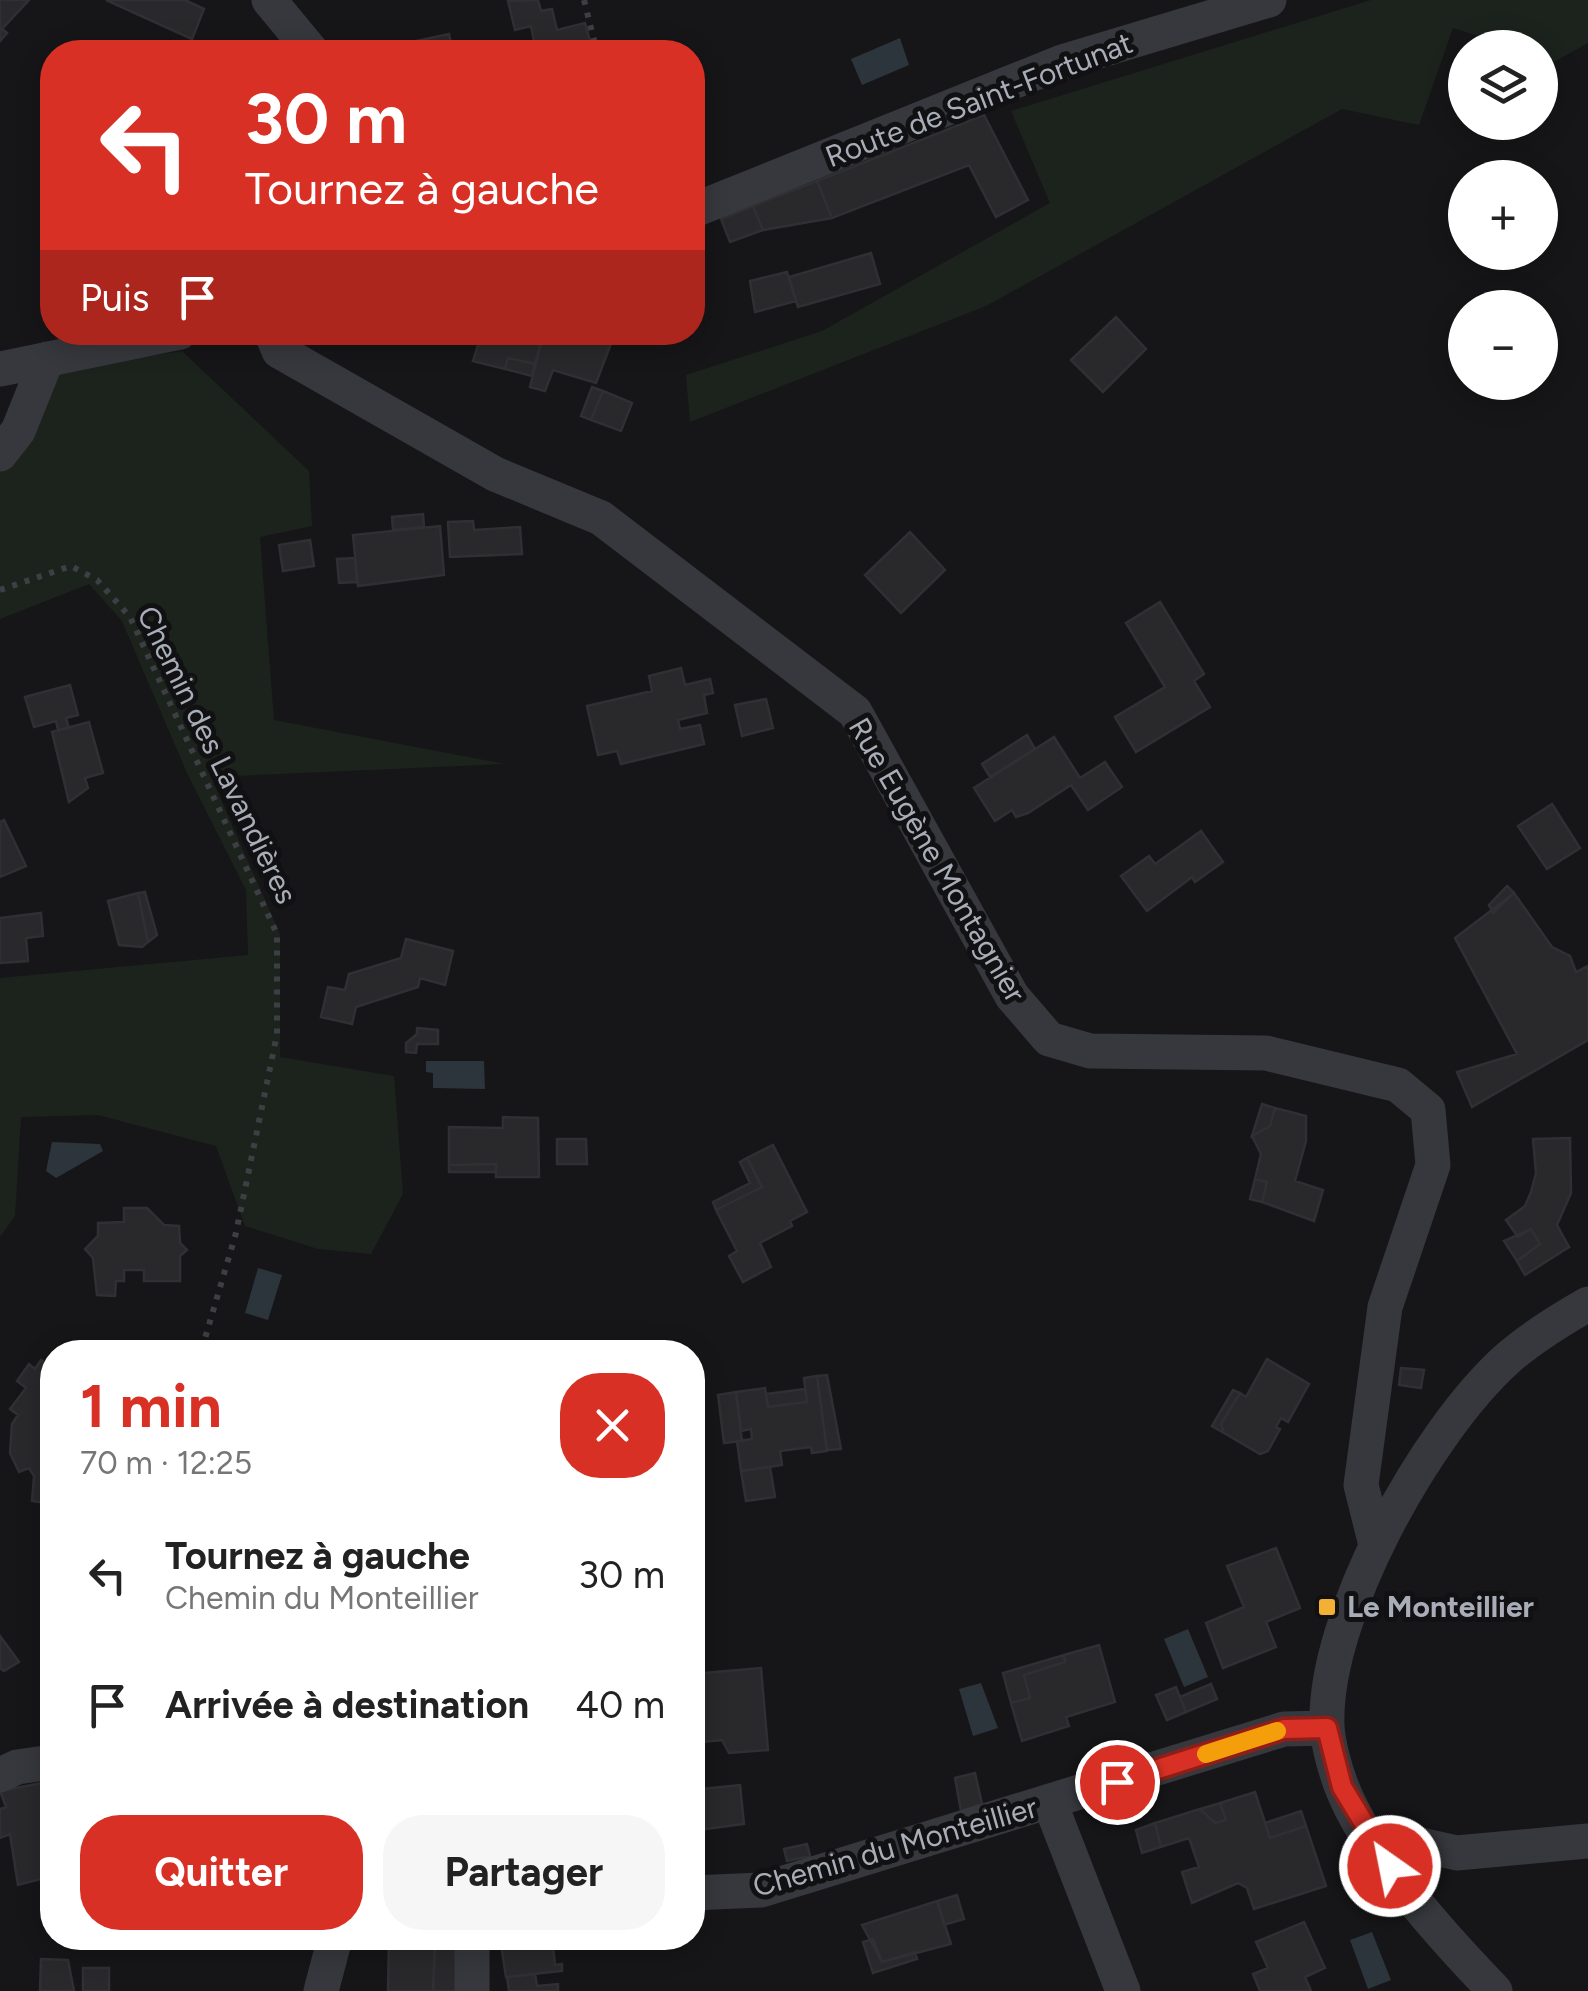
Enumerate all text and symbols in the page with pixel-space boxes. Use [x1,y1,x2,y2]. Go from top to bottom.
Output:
street label: Route de Saint-Fortunat [820,24,1138,175]
map controls [1448,30,1558,400]
button: layers [1448,30,1558,140]
text: 30 m [245,76,407,161]
icon: left [80,80,210,210]
button: + [1448,160,1558,270]
text: Tournez à gauche [245,161,599,215]
icon: arrive [170,270,225,325]
text: Puis [80,275,150,321]
button: − [1448,290,1558,400]
street label: Chemin des Lavandières [129,600,306,909]
street label: Rue Eugène Montagnier [841,711,1034,1009]
text: 1 min [80,1370,222,1442]
button: close [560,1373,665,1478]
text: 70 m · 12:25 [80,1444,252,1482]
text: Tournez à gauche [165,1533,470,1579]
icon: left [80,1548,135,1603]
text: 30 m [578,1552,665,1598]
text: Chemin du Monteillier [165,1579,479,1617]
place label: Le Monteillier [1347,1588,1534,1625]
marker: Le Monteillier [1316,1596,1338,1618]
icon: arrive [80,1678,135,1733]
text: Arrivée à destination [165,1682,529,1728]
text: 40 m [575,1682,665,1728]
pin [1075,1740,1160,1825]
icon: arrive [1090,1755,1145,1810]
street label: Chemin du Monteillier [748,1788,1041,1905]
position arrow [1338,1814,1442,1918]
button: Quitter [80,1815,363,1930]
button: Partager [383,1815,665,1930]

